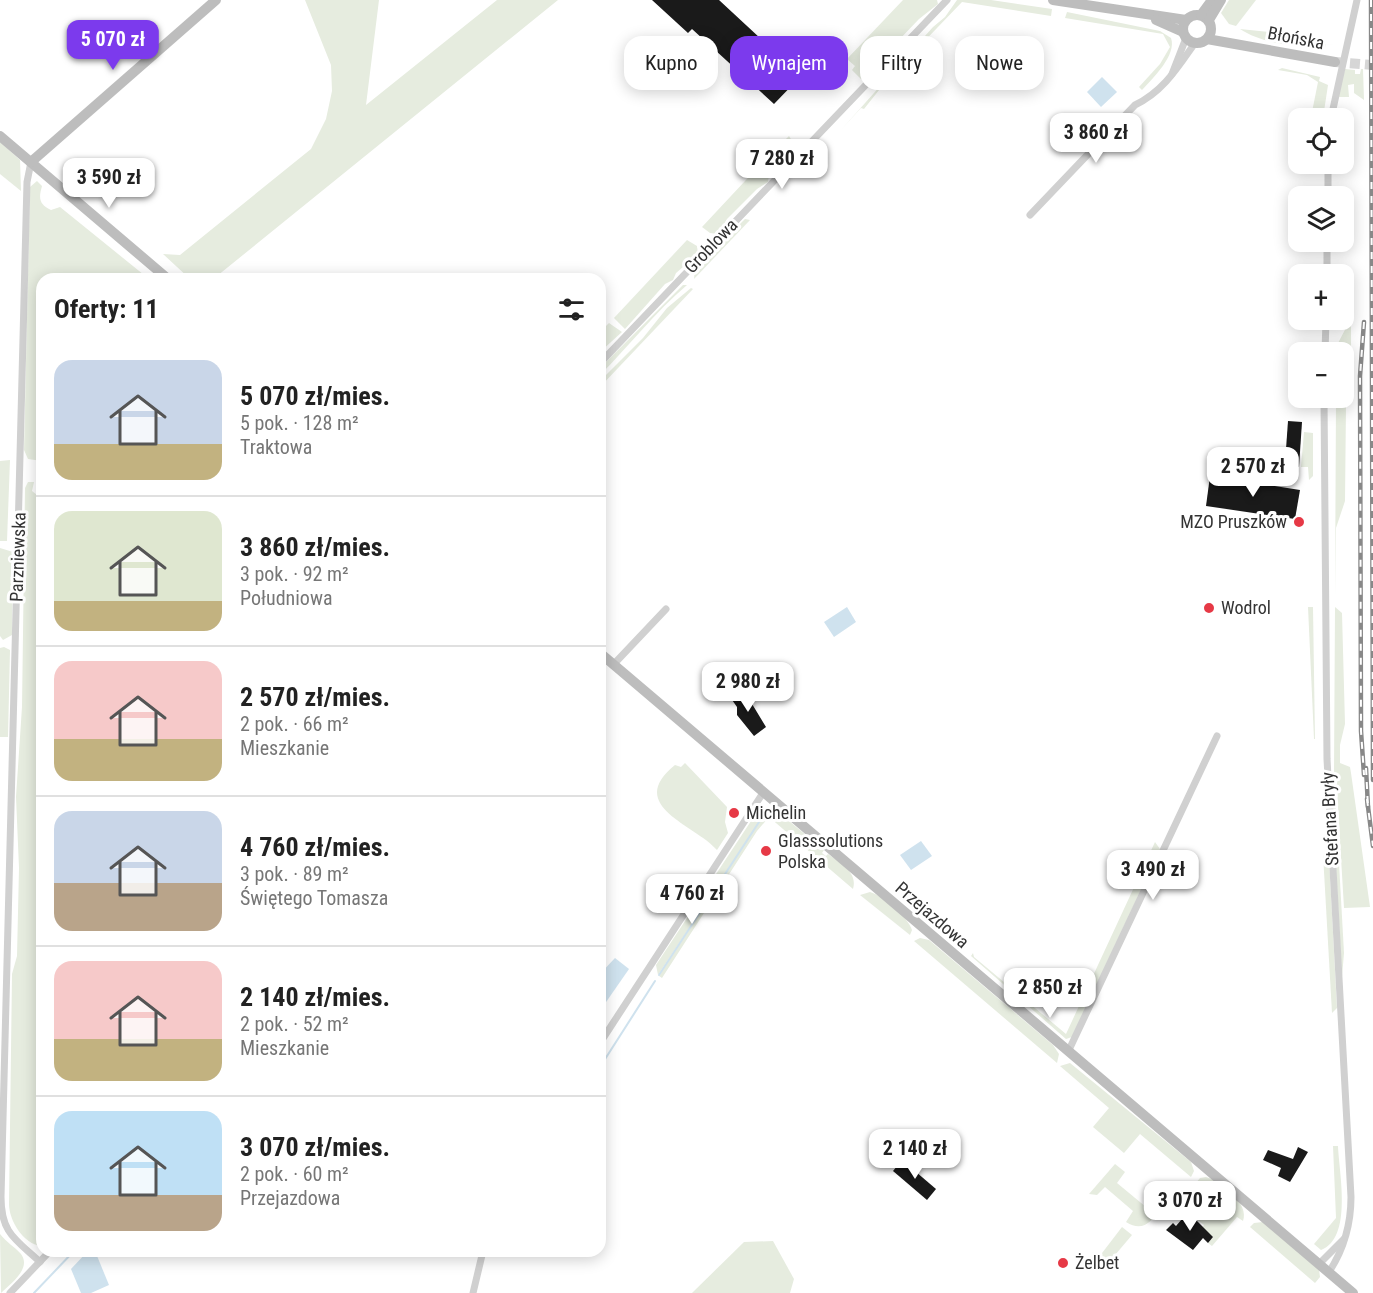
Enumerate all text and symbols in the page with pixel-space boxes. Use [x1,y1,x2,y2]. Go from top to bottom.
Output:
pin: 5 070 zł [51,20,175,71]
street label: Błońska [1266,22,1326,53]
text: 5 070 zł [81,27,145,51]
chip: Kupno [624,36,718,90]
chip: Wynajem [730,36,848,90]
chip: Filtry [860,36,943,90]
chip: Nowe [955,36,1044,90]
map controls [1288,108,1354,408]
button: locate [1288,108,1354,174]
pin: 3 860 zł [1034,113,1158,164]
text: 3 860 zł [1064,120,1128,144]
pin: 7 280 zł [720,139,844,190]
text: 7 280 zł [750,146,814,170]
pin: 3 590 zł [47,158,171,209]
text: 3 590 zł [77,165,141,189]
button: layers [1288,186,1354,252]
street label: Groblowa [680,214,742,277]
button: + [1288,264,1354,330]
icon: filters [555,293,588,326]
text: Oferty: 11 [54,294,159,324]
button: − [1288,342,1354,408]
text: 5 070 zł/mies. [240,381,390,411]
icon: home [102,384,174,456]
text: 5 pok. · 128 m² [240,411,359,435]
text: Traktowa [240,435,312,459]
pin: 2 570 zł [1191,447,1315,498]
text: 2 570 zł [1221,454,1285,478]
place label: MZO Pruszków [1180,511,1287,532]
street label: Parzniewska [5,512,30,602]
marker: MZO Pruszków [1292,515,1306,529]
text: 3 860 zł/mies. [240,532,390,562]
icon: home [102,535,174,607]
text: 3 pok. · 92 m² [240,562,349,586]
text: Południowa [240,586,333,610]
place label: Wodrol [1221,597,1271,618]
marker: Wodrol [1202,601,1216,615]
pin: 2 980 zł [686,662,810,713]
text: 2 980 zł [716,669,780,693]
text: 2 570 zł/mies. [240,682,390,712]
icon: home [102,685,174,757]
text: 2 pok. · 66 m² [240,712,349,736]
text: Mieszkanie [240,736,329,760]
street label: Stefana Bryły [1317,771,1342,866]
place label: Michelin [746,802,806,823]
marker: Michelin [727,806,741,820]
place label: Glasssolutions Polska [778,830,883,872]
text: 4 760 zł/mies. [240,832,390,862]
icon: home [102,835,174,907]
marker: Glasssolutions Polska [759,844,773,858]
pin: 3 490 zł [1091,850,1215,901]
text: 3 490 zł [1121,857,1185,881]
text: 3 pok. · 89 m² [240,862,349,886]
pin: 4 760 zł [630,874,754,925]
street label: Przejazdowa [891,877,973,952]
text: 4 760 zł [660,881,724,905]
text: Świętego Tomasza [240,886,388,910]
pin: 2 850 zł [988,968,1112,1019]
text: 2 850 zł [1018,975,1082,999]
text: 2 140 zł/mies. [240,982,390,1012]
icon: home [102,985,174,1057]
text: 2 pok. · 52 m² [240,1012,349,1036]
text: Mieszkanie [240,1036,329,1060]
pin: 2 140 zł [853,1129,977,1180]
text: 3 070 zł/mies. [240,1132,390,1162]
icon: home [102,1135,174,1207]
text: 2 140 zł [883,1136,947,1160]
text: 2 pok. · 60 m² [240,1162,349,1186]
pin: 3 070 zł [1128,1181,1252,1232]
text: Przejazdowa [240,1186,340,1210]
text: 3 070 zł [1158,1188,1222,1212]
place label: Żelbet [1075,1252,1119,1273]
marker: Żelbet [1056,1256,1070,1270]

